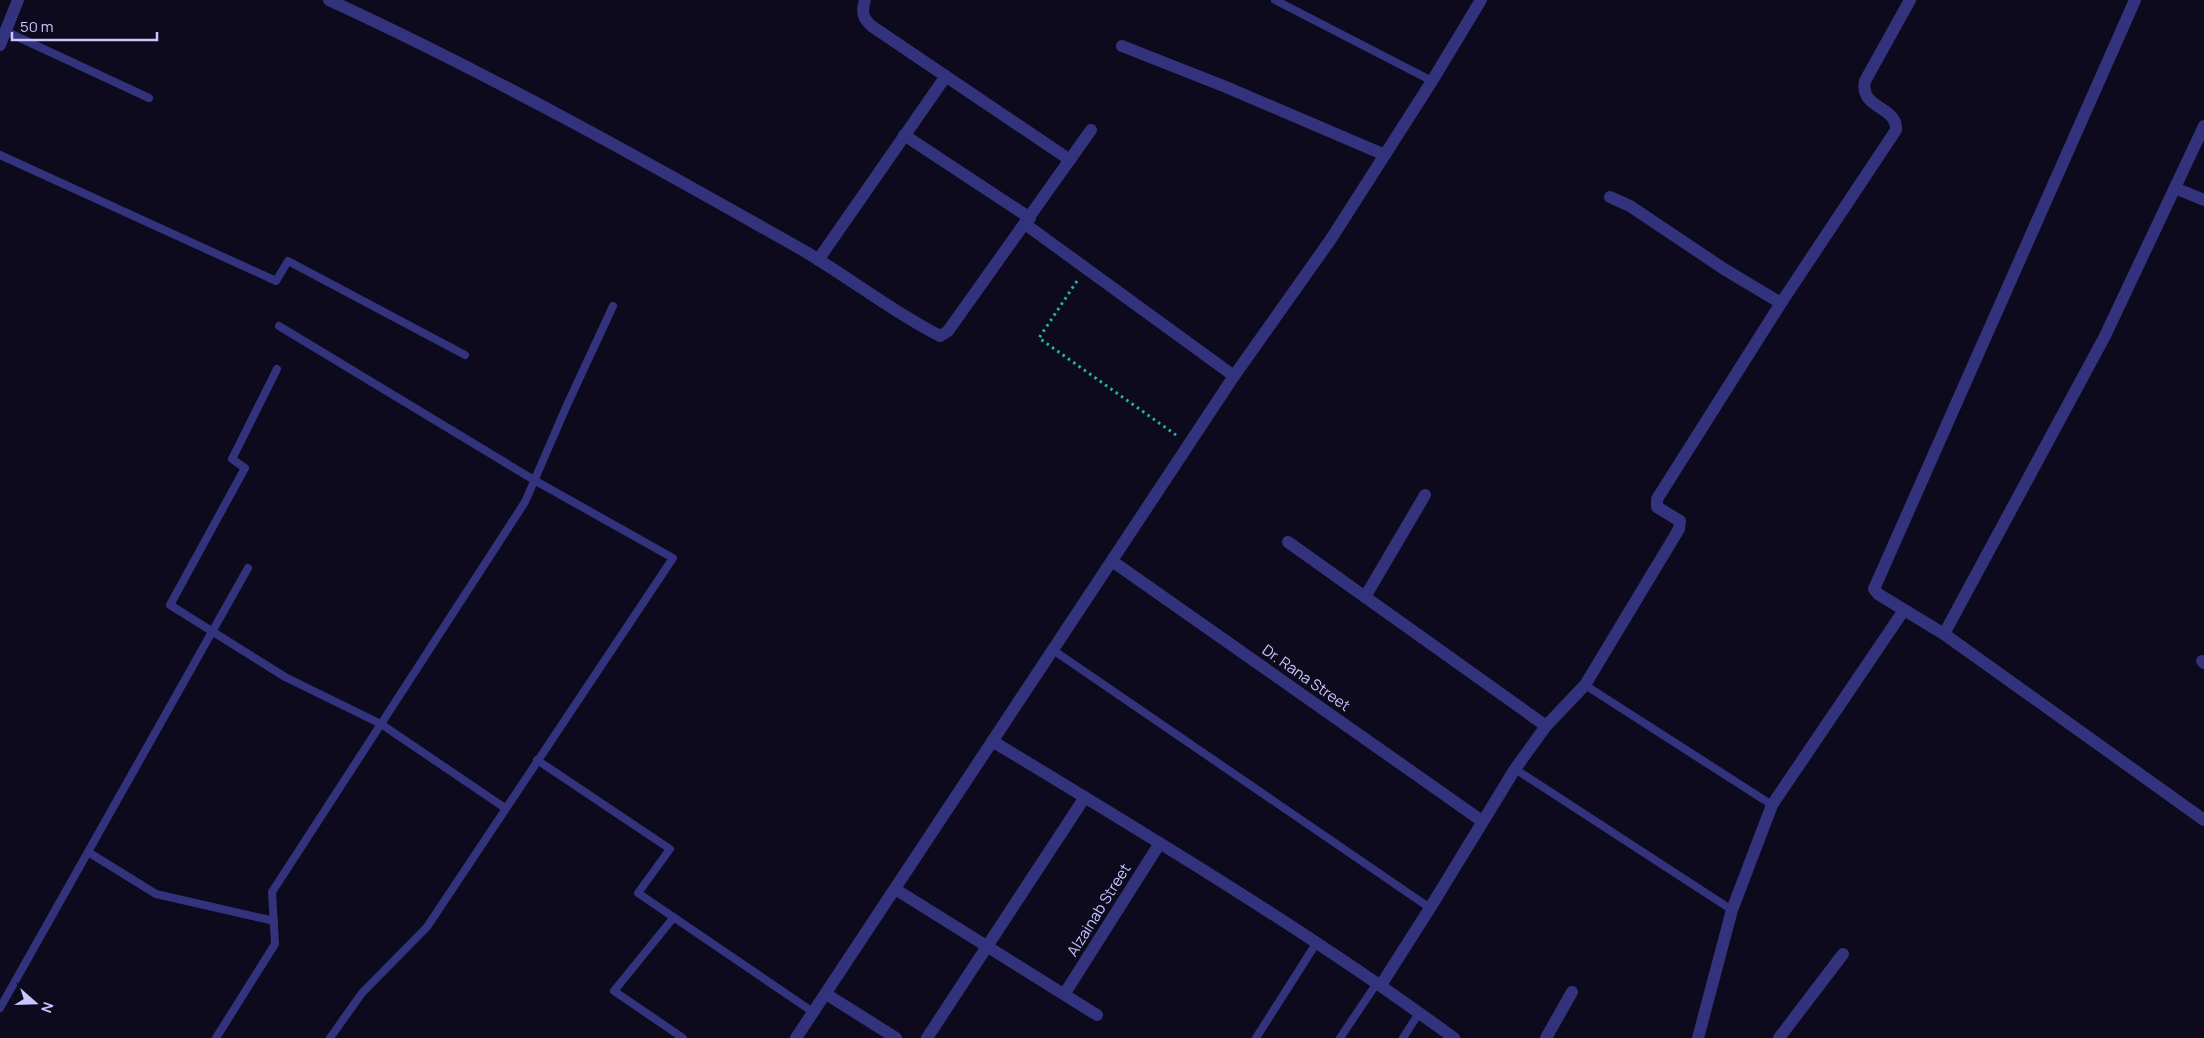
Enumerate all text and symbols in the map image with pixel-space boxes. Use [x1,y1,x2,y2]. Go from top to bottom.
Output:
scale bar [12,10,158,42]
text: 50 m [20,16,54,37]
street label: Dr. Rana Street [1258,639,1355,716]
street label: Alzainab Street [1062,859,1135,960]
north arrow [10,978,60,1028]
text: N [37,1000,58,1016]

